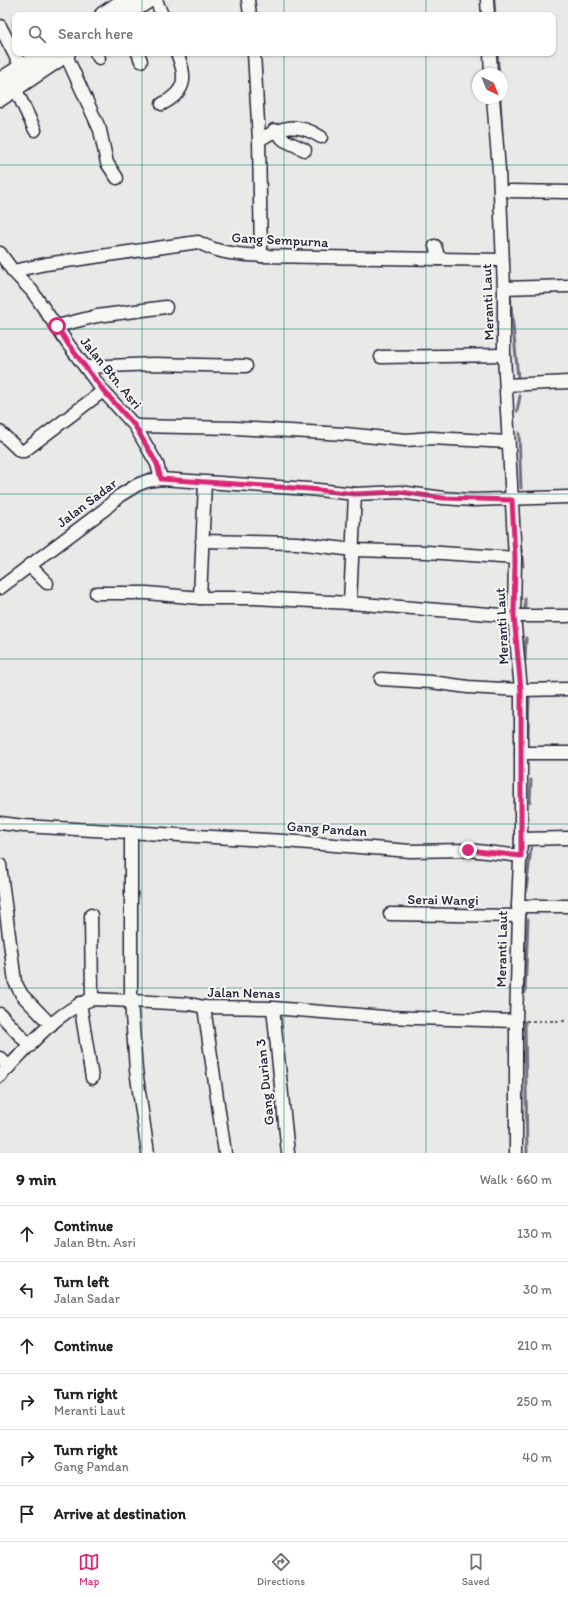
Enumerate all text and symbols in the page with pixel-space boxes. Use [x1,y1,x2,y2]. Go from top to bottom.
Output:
search box [12,12,556,56]
icon: search [26,23,48,45]
text: Search here [58,25,133,43]
north arrow [472,68,508,104]
street label: Gang Sempurna [231,229,330,251]
street label: Meranti Laut [478,263,498,341]
route start [48,317,66,335]
street label: Jalan Btn. Asri [77,333,145,413]
street label: Jalan Sadar [54,475,121,531]
street label: Meranti Laut [492,587,512,665]
street label: Gang Pandan [286,818,368,840]
route end [459,841,477,859]
street label: Serai Wangi [407,891,479,909]
street label: Meranti Laut [493,910,511,988]
street label: Jalan Nenas [207,984,281,1002]
street label: Gang Durian 3 [252,1038,278,1126]
text: 9 min [16,1169,56,1189]
text: Walk · 660 m [480,1172,552,1187]
text: Continue [54,1217,113,1235]
icon: ahead [16,1223,38,1245]
text: 130 m [517,1226,552,1241]
text: Jalan Btn. Asri [54,1235,136,1250]
text: Turn left [54,1273,109,1291]
icon: left [16,1279,38,1301]
text: 30 m [523,1282,552,1297]
text: Jalan Sadar [54,1291,120,1306]
icon: ahead [16,1335,38,1357]
text: Continue [54,1337,113,1355]
text: 210 m [517,1338,552,1353]
text: Turn right [54,1385,118,1403]
icon: right [16,1391,38,1413]
text: 250 m [516,1394,552,1409]
text: Meranti Laut [54,1403,125,1418]
text: Turn right [54,1441,118,1459]
icon: right [16,1447,38,1469]
text: 40 m [522,1450,552,1465]
text: Gang Pandan [54,1459,129,1474]
icon: arrive [16,1503,38,1525]
text: Arrive at destination [54,1505,186,1523]
tab: Map [78,1551,100,1588]
tab: Directions [257,1551,305,1588]
tab: Saved [462,1551,490,1588]

